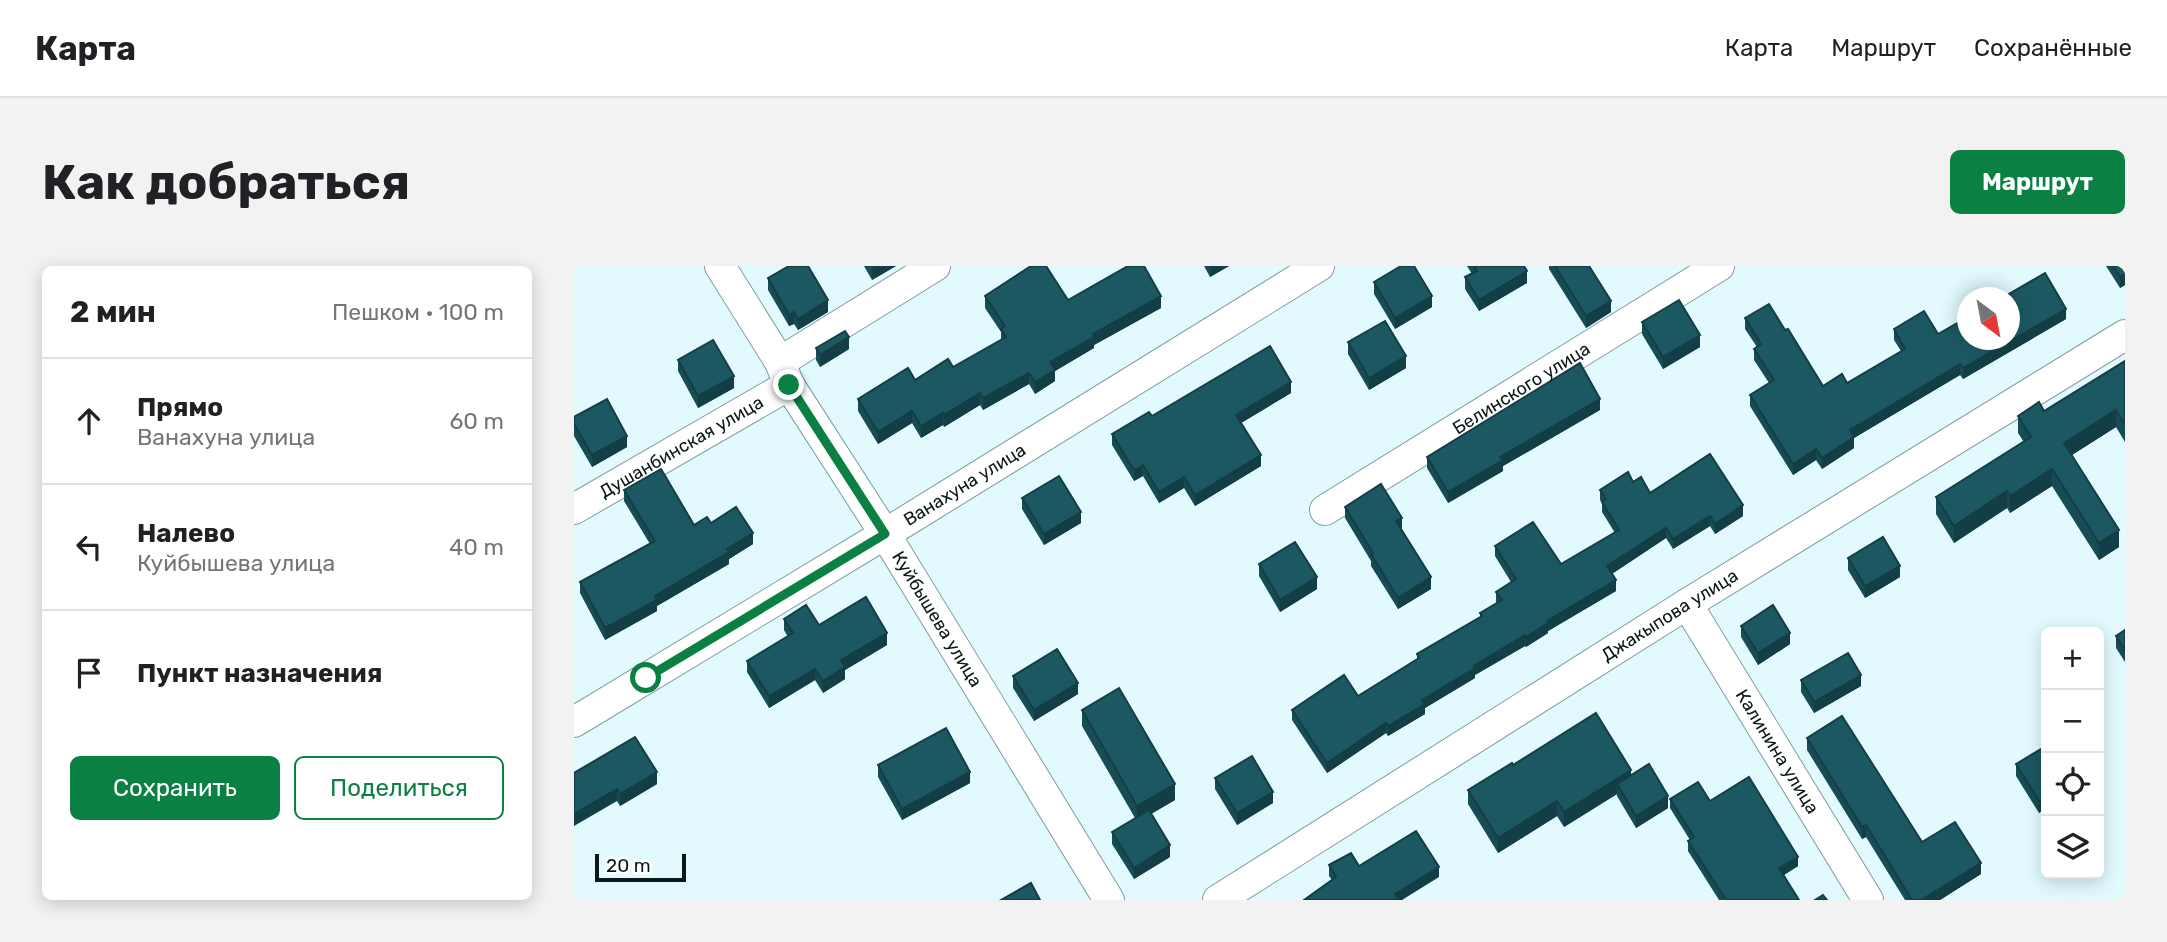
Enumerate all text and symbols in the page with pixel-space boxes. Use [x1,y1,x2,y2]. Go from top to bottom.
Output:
text: Карта [35,29,136,68]
text: Карта [1725,34,1793,62]
text: Маршрут [1831,34,1936,62]
text: Сохранённые [1974,34,2132,62]
button: Маршрут [1950,150,2125,214]
text: Как добраться [42,153,410,211]
north arrow [1957,287,2020,350]
text: 2 мин [70,294,156,330]
text: Пешком · 100 m [332,298,504,326]
street label: Белинского улица [1449,338,1594,439]
route end [773,369,804,400]
street label: Душанбинская улица [596,391,767,503]
text: Прямо [137,392,223,423]
icon: ahead [70,402,108,440]
text: 60 m [449,407,504,435]
text: Ванахуна улица [137,423,315,451]
street label: Ванахуна улица [899,439,1030,531]
text: Налево [137,518,235,549]
icon: left [70,528,108,566]
text: 40 m [449,533,504,561]
street label: Куйбышева улица [887,547,987,691]
text: Куйбышева улица [137,549,335,577]
street label: Джакыпова улица [1597,564,1742,666]
map controls [2041,627,2104,879]
button: + [2041,627,2104,690]
icon: arrive [70,654,108,692]
text: Пункт назначения [137,658,382,689]
route start [630,662,661,693]
street label: Калинина улица [1731,685,1824,818]
button: − [2041,690,2104,753]
button: locate [2041,753,2104,816]
button: Сохранить [70,756,280,820]
button: Поделиться [294,756,504,820]
button: layers [2041,816,2104,879]
scale bar [595,851,686,883]
text: 20 m [606,854,651,877]

